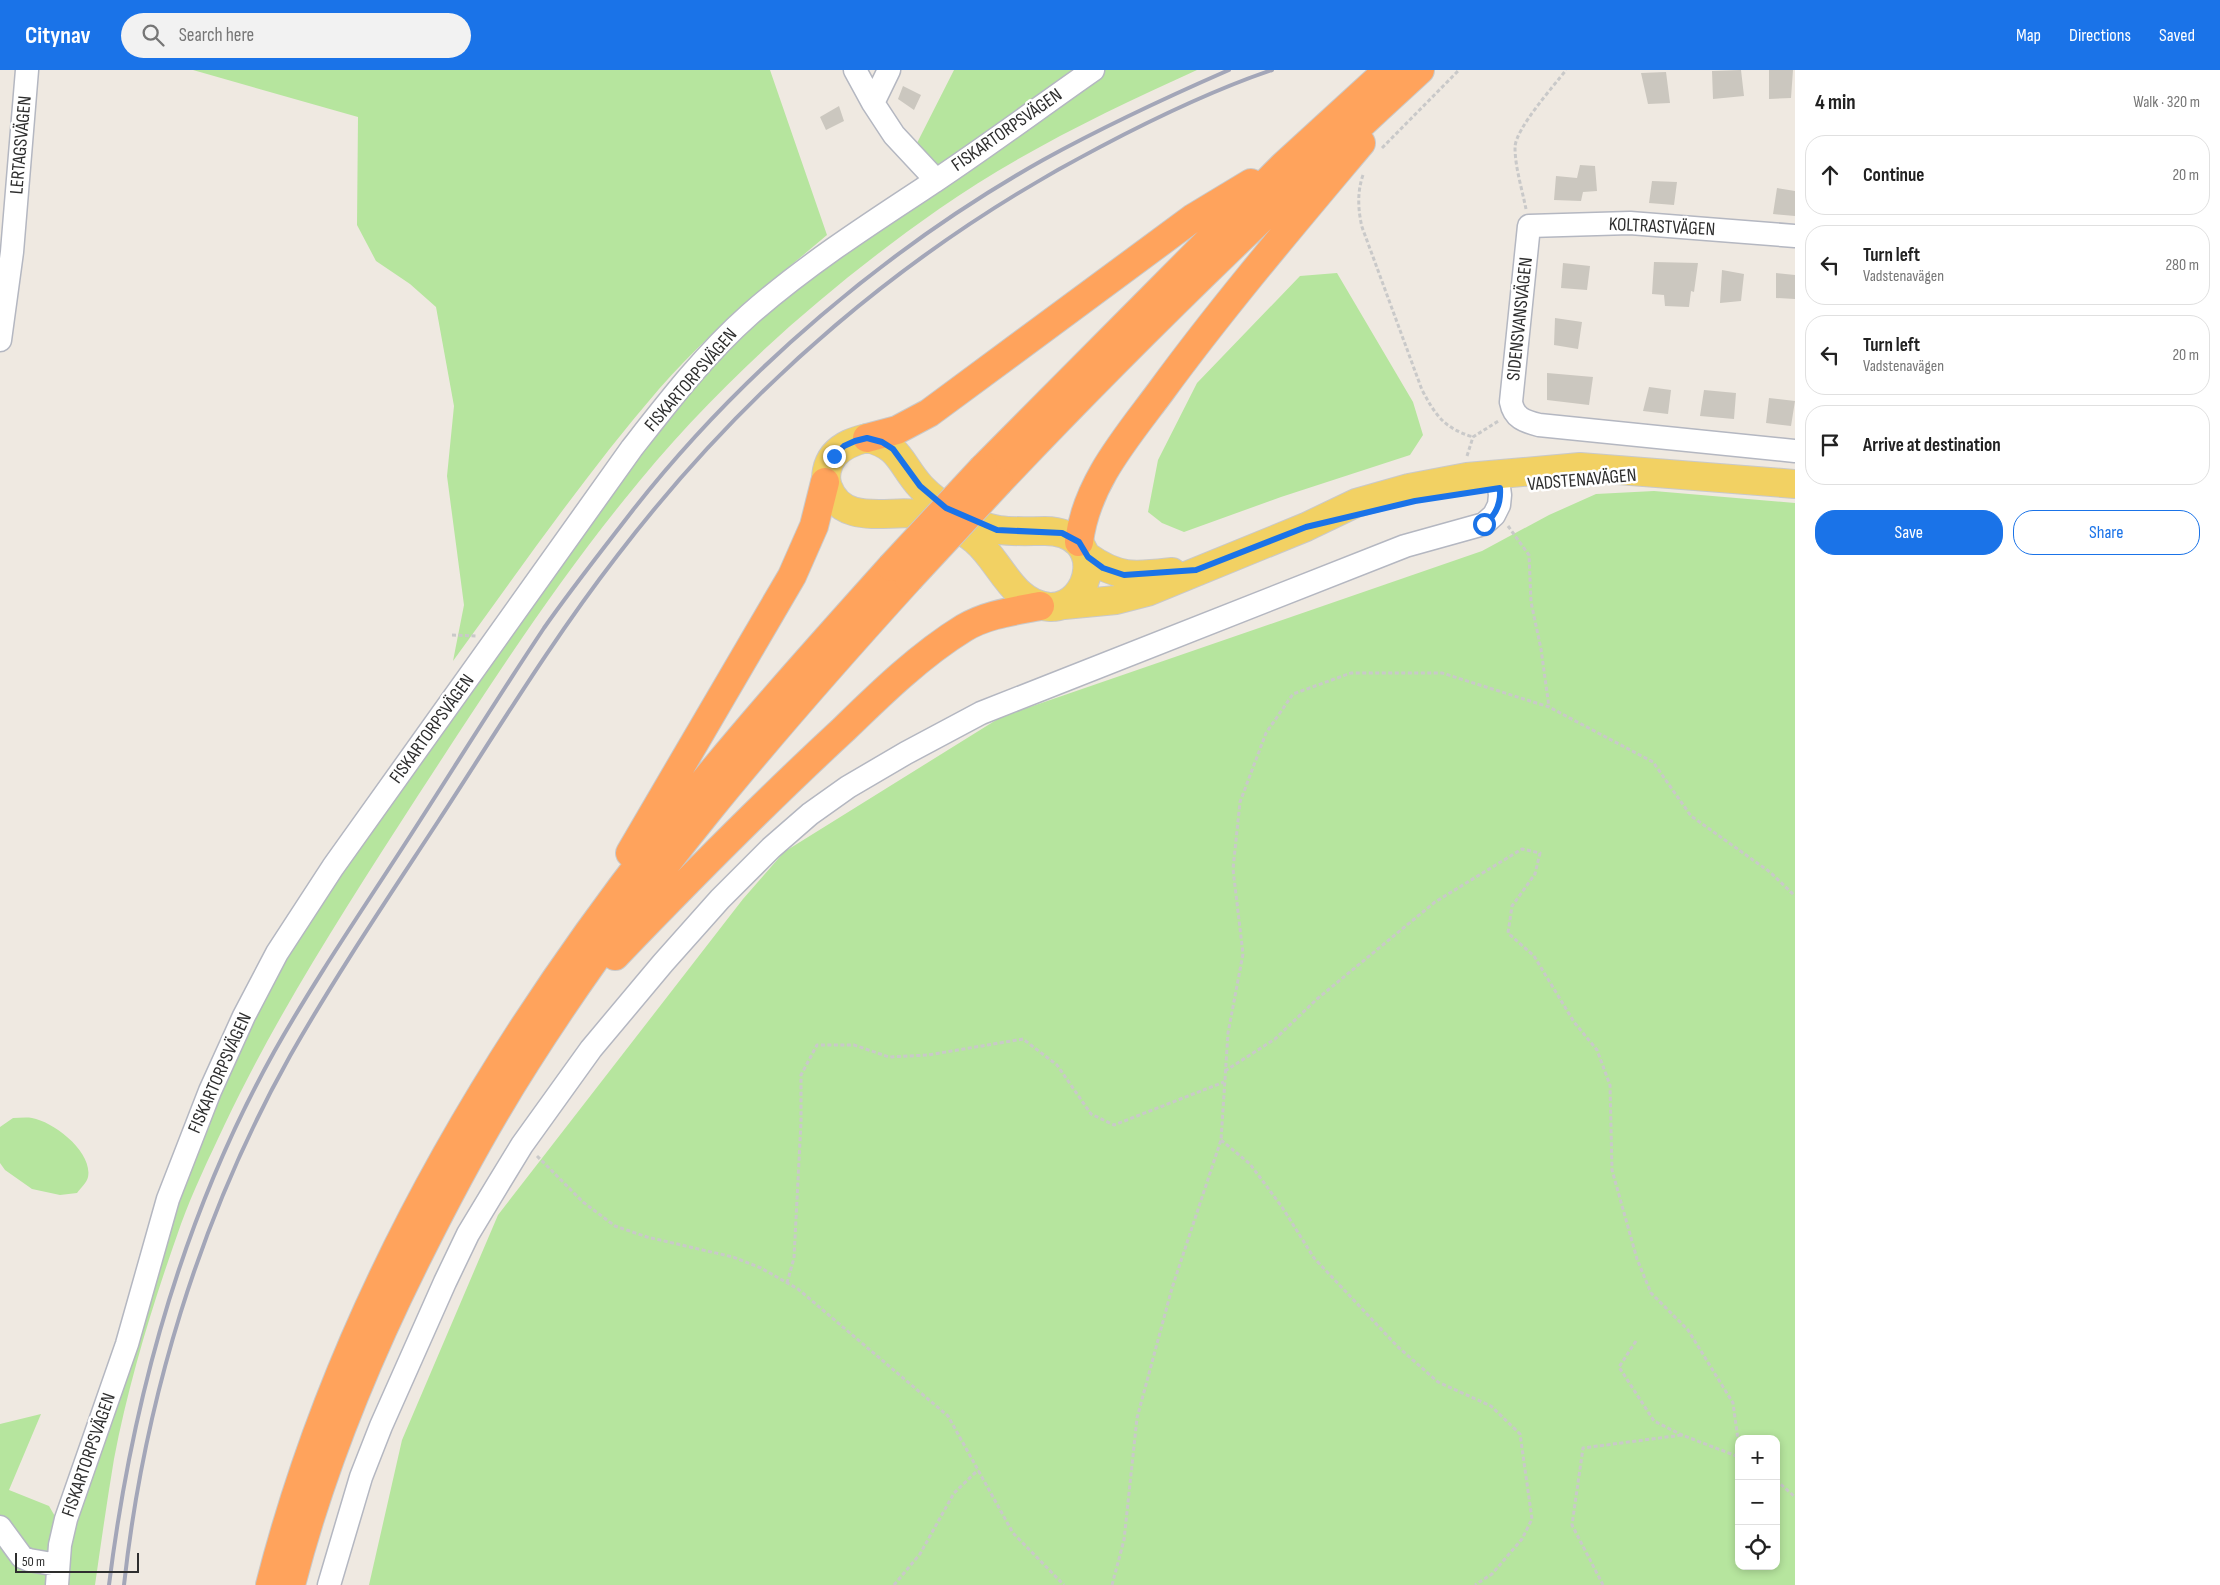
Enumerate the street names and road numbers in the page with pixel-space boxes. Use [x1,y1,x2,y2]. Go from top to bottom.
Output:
street label: FISKARTORPSVÄGEN [947,83,1067,177]
street label: LERTAGSVÄGEN [5,95,37,195]
street label: KOLTRASTVÄGEN [1608,213,1716,241]
street label: SIDENSVANSVÄGEN [1502,256,1538,382]
street label: FISKARTORPSVÄGEN [640,324,742,436]
street label: VADSTENAVÄGEN [1527,464,1637,496]
street label: FISKARTORPSVÄGEN [385,670,479,788]
street label: FISKARTORPSVÄGEN [183,1009,257,1137]
street label: FISKARTORPSVÄGEN [57,1390,121,1520]

